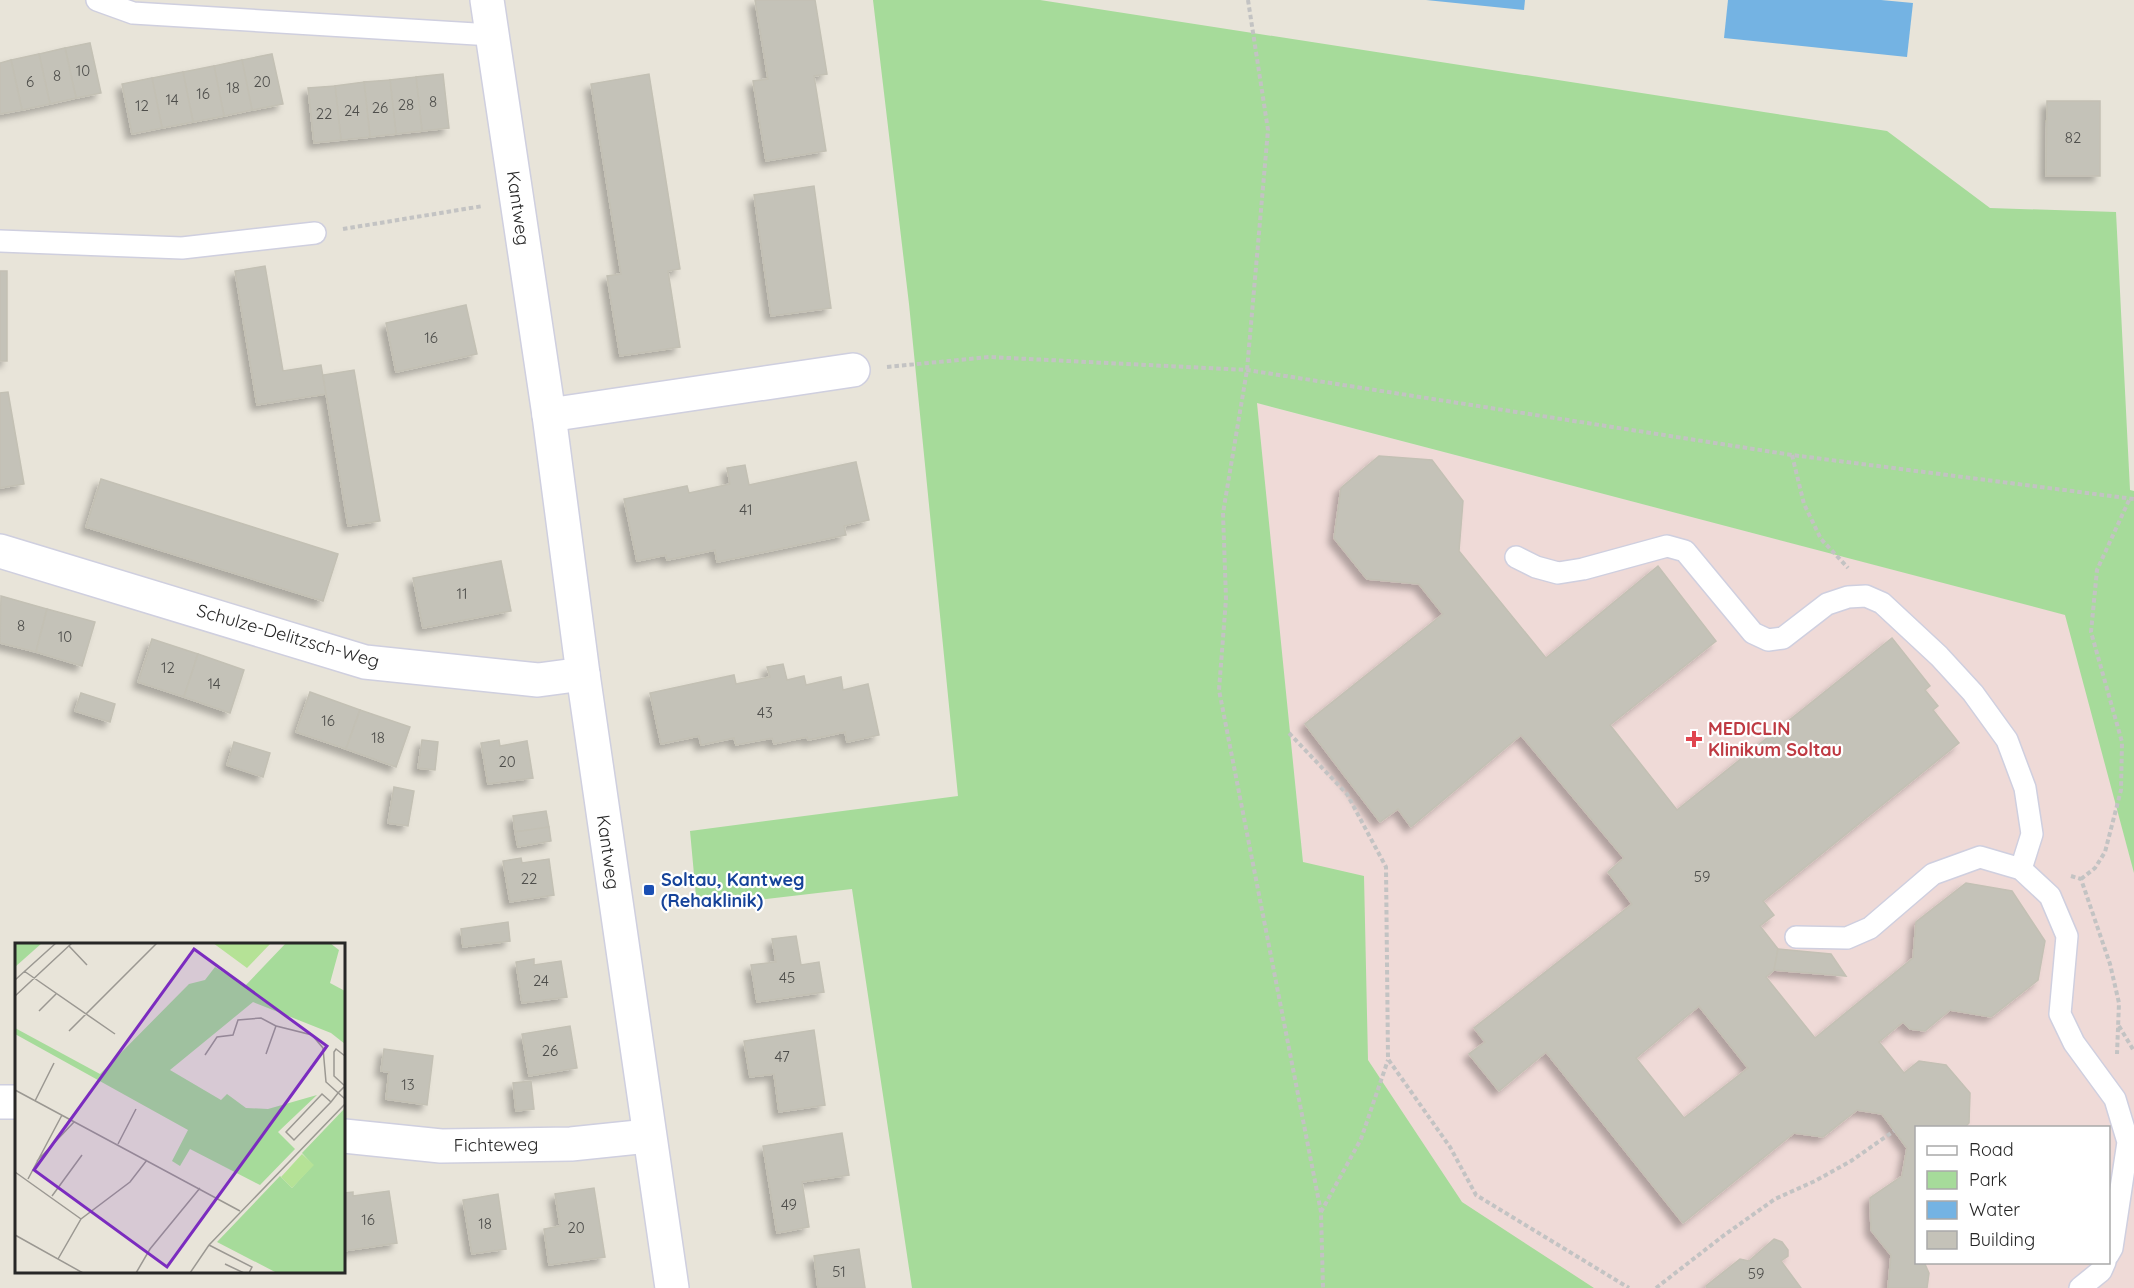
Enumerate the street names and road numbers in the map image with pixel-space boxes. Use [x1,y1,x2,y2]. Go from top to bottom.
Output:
street label: Kantweg [502,169,535,247]
street label: Schulze-Delitzsch-Weg [194,598,382,673]
street label: Kantweg [592,813,625,891]
street label: Fichteweg [453,1132,538,1157]

